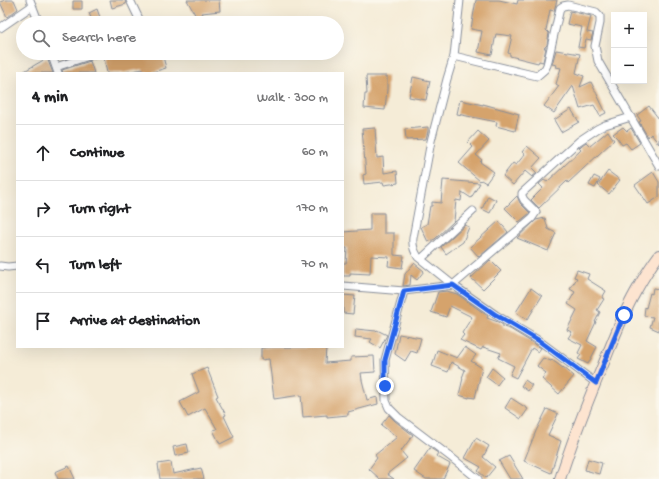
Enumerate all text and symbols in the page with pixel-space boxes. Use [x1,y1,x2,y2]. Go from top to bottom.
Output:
map controls [611,12,647,84]
button: + [611,12,647,48]
search box [16,16,344,60]
icon: search [30,27,52,49]
text: Search here [62,29,136,47]
button: − [611,48,647,84]
text: 4 min [32,88,68,108]
text: Walk · 300 m [257,91,328,106]
icon: ahead [32,142,54,164]
text: Continue [70,144,124,162]
text: 60 m [302,145,328,160]
icon: right [32,198,54,220]
text: Turn right [70,200,130,218]
text: 170 m [296,201,328,216]
icon: left [32,254,54,276]
text: Turn left [70,256,121,274]
text: 70 m [302,257,328,272]
route start [615,306,633,324]
icon: arrive [32,310,54,332]
text: Arrive at destination [70,312,200,330]
route end [376,377,394,395]

